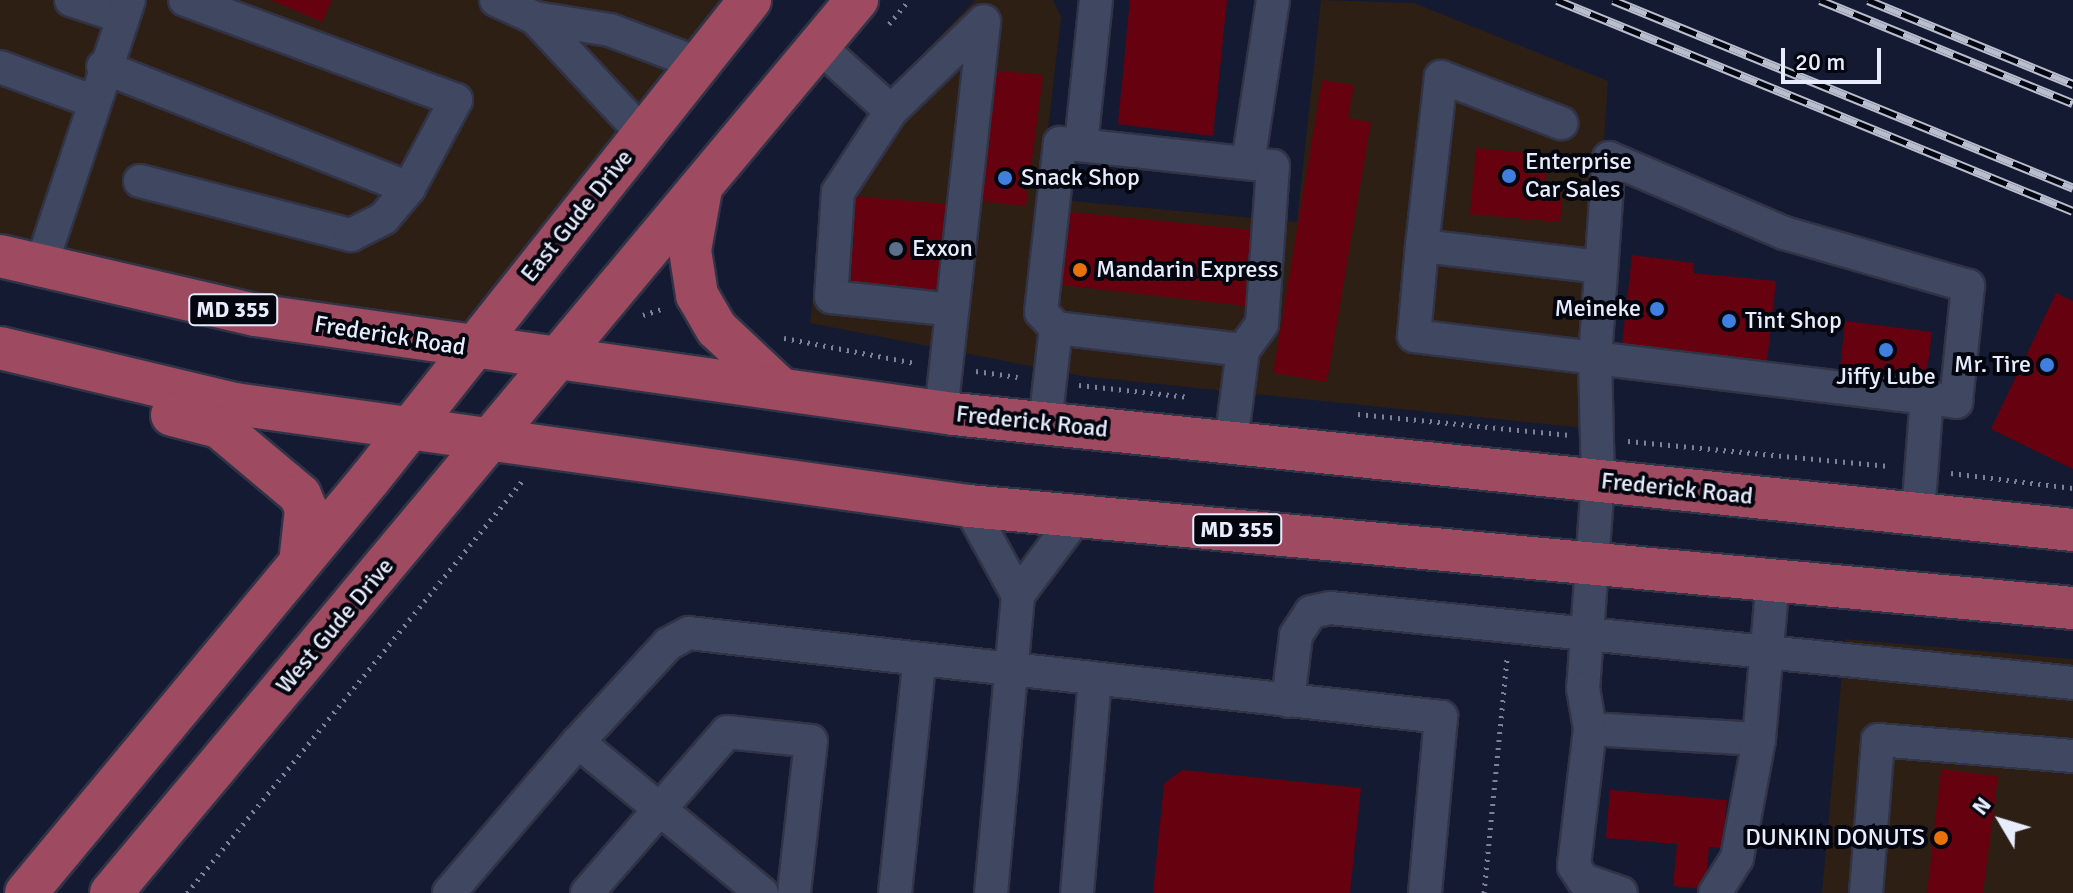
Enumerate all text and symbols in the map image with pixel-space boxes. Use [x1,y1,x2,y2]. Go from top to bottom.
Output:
scale bar [1785,32,1885,82]
text: 20 m [1795,47,1845,77]
street label: East Gude Drive [515,144,639,288]
place label: Enterprise Car Sales [1525,148,1632,204]
place label: Snack Shop [1021,164,1140,192]
marker: Enterprise Car Sales [1500,167,1518,185]
marker: Snack Shop [996,169,1014,187]
place label: Exxon [912,235,973,263]
marker: Exxon [887,240,905,258]
place label: Mandarin Express [1096,256,1278,284]
marker: Mandarin Express [1071,261,1089,279]
road number: MD 355 [187,292,279,328]
place label: Meineke [1554,295,1641,323]
marker: Meineke [1648,300,1666,318]
place label: Tint Shop [1745,307,1842,335]
street label: Frederick Road [312,310,468,362]
marker: Tint Shop [1720,312,1738,330]
marker: Jiffy Lube [1877,341,1895,359]
place label: Mr. Tire [1954,351,2031,379]
marker: Mr. Tire [2038,356,2056,374]
place label: Jiffy Lube [1836,363,1936,391]
street label: Frederick Road [954,400,1110,444]
street label: Frederick Road [1599,467,1755,511]
road number: MD 355 [1191,512,1283,548]
street label: West Gude Drive [270,552,400,700]
north arrow [1961,781,2041,861]
text: N [1966,792,1997,820]
place label: DUNKIN DONUTS [1745,824,1925,852]
marker: DUNKIN DONUTS [1932,829,1950,847]

